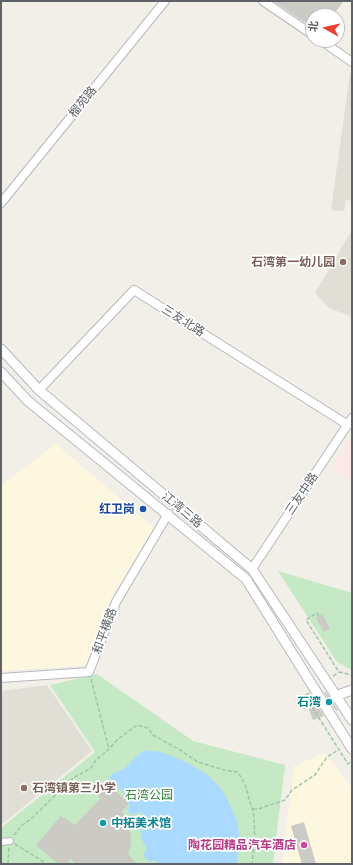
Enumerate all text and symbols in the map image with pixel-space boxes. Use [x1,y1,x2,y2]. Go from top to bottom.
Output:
north arrow [305,8,345,48]
text: 北 [306,20,321,33]
street label: 榴苑路 [66,83,100,121]
place label: 石湾第一幼儿园 [251,255,335,269]
marker: 石湾第一幼儿园 [338,257,348,267]
street label: 三友北路 [159,302,207,340]
street label: 三友中路 [283,470,321,518]
street label: 江湾三路 [159,489,205,531]
place label: 红卫岗 [99,502,135,516]
marker: 红卫岗 [138,504,148,514]
street label: 和平横路 [90,606,120,656]
place label: 石湾 [297,695,321,709]
marker: 石湾 [324,697,334,707]
place label: 石湾镇第三小学 [32,781,116,795]
marker: 石湾镇第三小学 [19,783,29,793]
park label: 石湾公园 [125,788,173,802]
place label: 中拓美术馆 [111,816,171,830]
marker: 中拓美术馆 [98,818,108,828]
place label: 陶花园精品汽车酒店 [188,838,296,852]
marker: 陶花园精品汽车酒店 [299,840,309,850]

